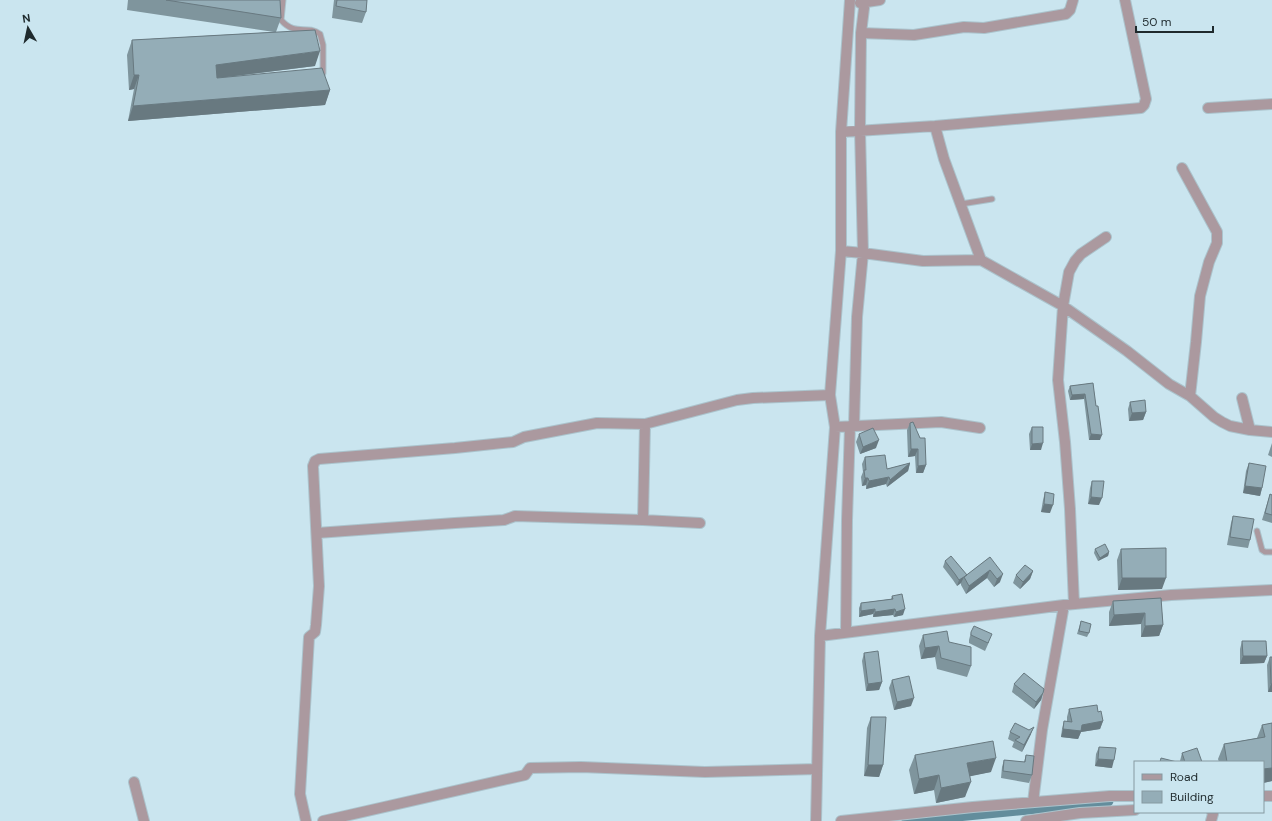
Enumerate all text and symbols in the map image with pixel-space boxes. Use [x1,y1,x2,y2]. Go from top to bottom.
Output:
north arrow [8,8,48,48]
scale bar [1136,8,1213,34]
text: N [21,11,31,26]
text: 50 m [1142,14,1171,30]
legend [1134,761,1264,813]
text: Road [1170,769,1198,785]
text: Building [1170,789,1214,805]

